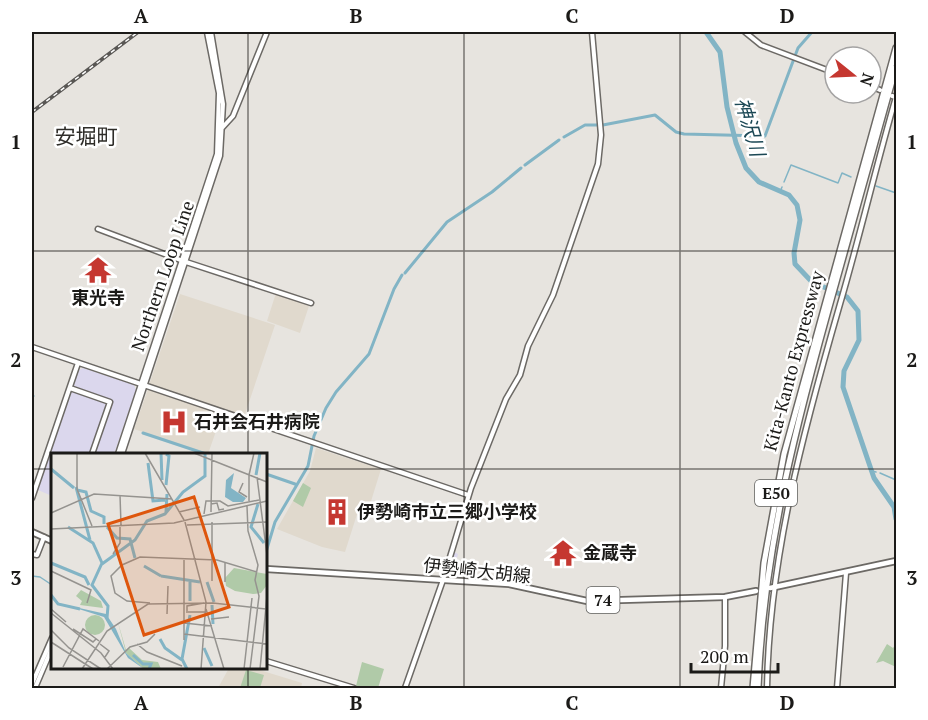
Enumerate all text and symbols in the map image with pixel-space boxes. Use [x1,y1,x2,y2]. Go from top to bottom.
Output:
text: A [134,2,149,29]
text: B [350,2,363,29]
text: C [565,2,579,29]
text: D [780,2,794,29]
north arrow [823,45,883,105]
text: N [855,70,880,89]
water label: 神沢川 [729,94,772,161]
district label: 安堀町 [55,122,118,150]
text: 1 [10,128,22,155]
text: 1 [906,128,918,155]
street label: Northern Loop Line [125,197,199,354]
temple icon: 東光寺 [83,255,113,285]
street label: Kita-Kanto Expressway [757,267,829,454]
place label: 東光寺 [71,285,125,309]
text: 2 [10,346,22,373]
text: 2 [906,346,918,373]
hospital icon: 石井会石井病院 [159,407,189,437]
place label: 石井会石井病院 [194,409,320,433]
inset map [51,453,267,669]
road number: E50 [755,480,797,506]
building icon: 伊勢崎市立三郷小学校 [322,497,352,527]
place label: 伊勢崎市立三郷小学校 [357,499,537,523]
temple icon: 金蔵寺 [548,538,578,568]
place label: 金蔵寺 [583,540,637,564]
street label: 伊勢崎大胡線 [422,552,532,588]
text: 3 [10,564,22,591]
text: 3 [906,564,918,591]
road number: 74 [586,587,620,613]
scale bar [691,636,778,674]
text: 200 m [700,644,749,668]
text: A [134,689,149,716]
text: B [350,689,363,716]
text: C [565,689,579,716]
text: D [780,689,794,716]

